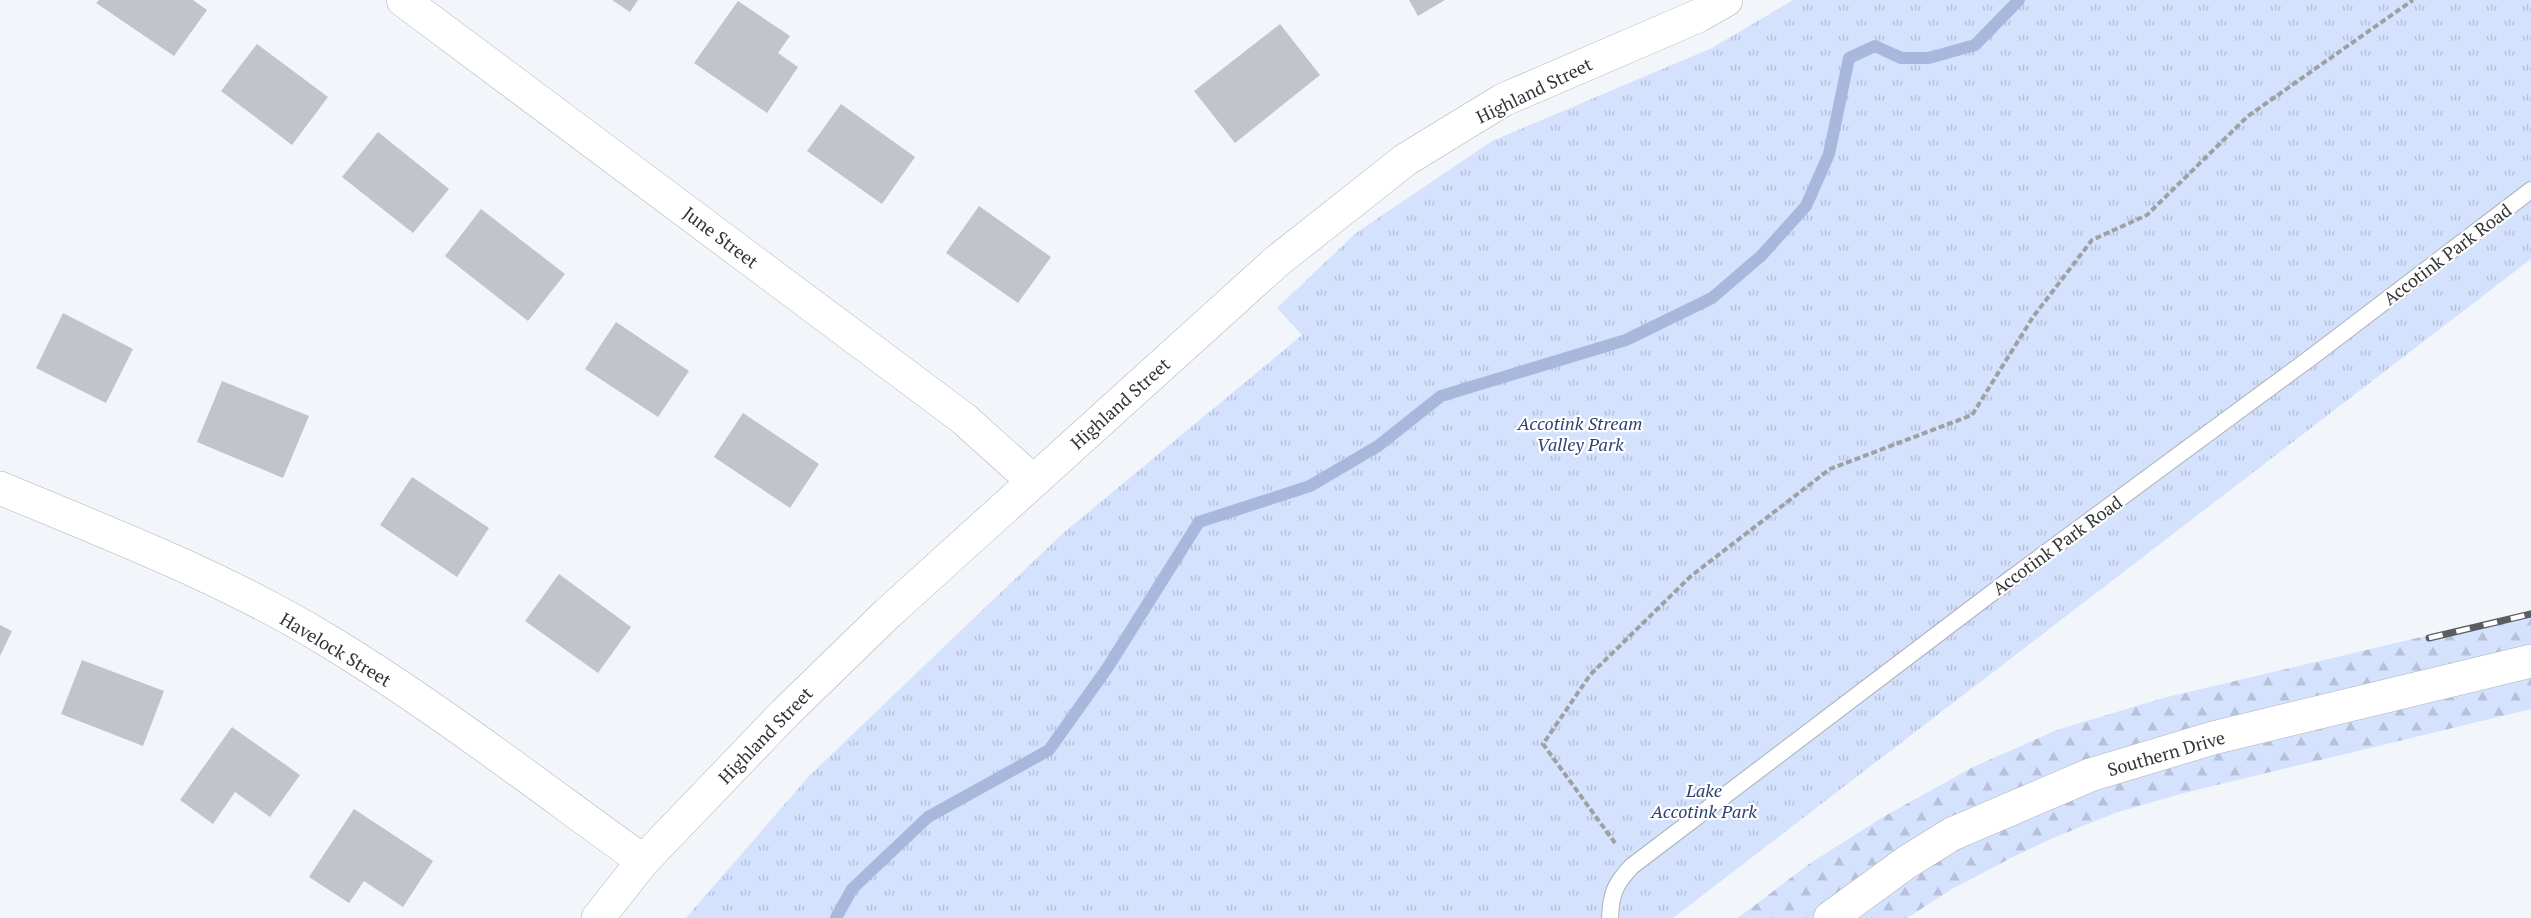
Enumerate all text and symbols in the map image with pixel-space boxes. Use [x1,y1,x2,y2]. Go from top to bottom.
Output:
street label: Highland Street [1472,51,1596,128]
street label: Accotink Park Road [2378,198,2516,310]
street label: June Street [678,201,764,273]
street label: Highland Street [1065,352,1175,454]
park label: Accotink Stream Valley Park [1517,411,1642,456]
street label: Accotink Park Road [1987,490,2127,600]
street label: Havelock Street [276,606,396,692]
street label: Highland Street [713,681,818,789]
street label: Southern Drive [2104,725,2228,781]
park label: Lake Accotink Park [1650,778,1757,823]

